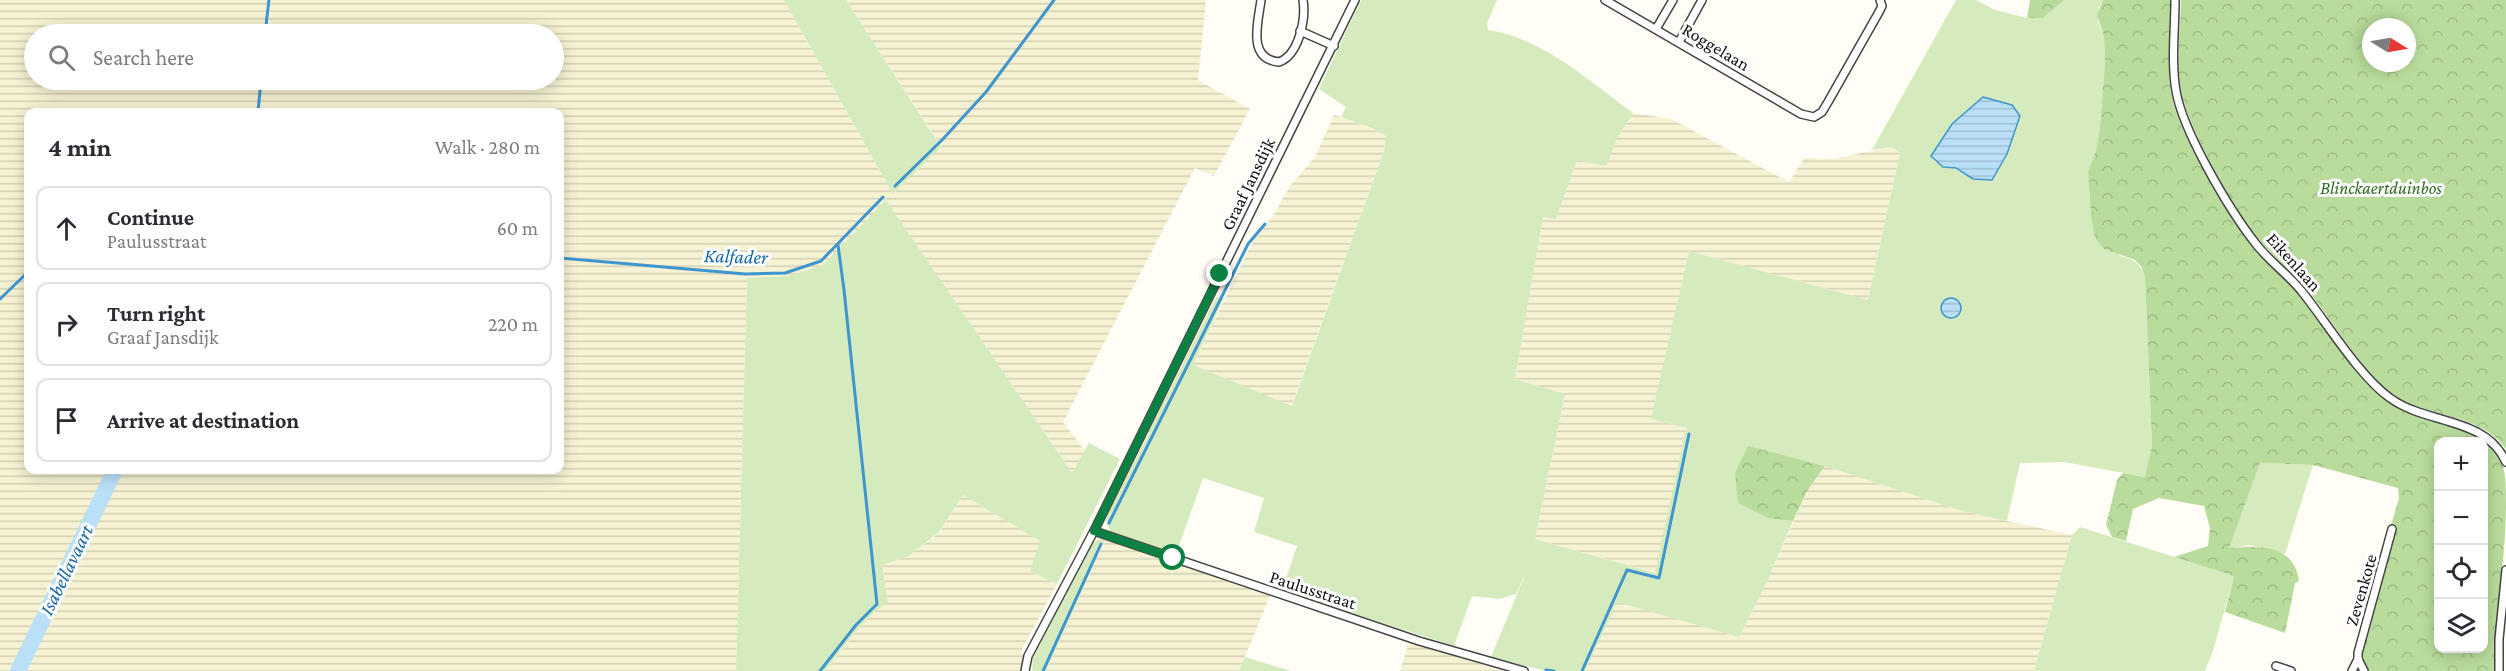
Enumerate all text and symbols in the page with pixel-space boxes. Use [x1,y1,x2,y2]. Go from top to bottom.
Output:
north arrow [2362,18,2416,72]
street label: Roggelaan [1679,19,1754,75]
search box [24,24,564,90]
icon: search [45,41,78,74]
text: Search here [93,45,194,70]
text: 4 min [48,133,112,162]
street label: Graaf Jansdijk [1217,134,1280,234]
text: Walk · 280 m [435,136,540,158]
park label: Blinckaertduinbos [2320,178,2442,198]
text: Continue [107,205,194,230]
icon: ahead [50,212,83,245]
text: 60 m [497,217,538,239]
street label: Eikenlaan [2263,229,2326,296]
text: Paulusstraat [107,230,207,252]
water label: Kalfader [704,244,769,269]
route end [1206,260,1232,286]
text: Turn right [107,301,205,326]
icon: right [50,308,83,341]
text: 220 m [488,313,538,335]
text: Graaf Jansdijk [107,326,219,348]
icon: arrive [50,404,83,437]
text: Arrive at destination [107,408,299,433]
map controls [2434,437,2488,653]
button: + [2434,437,2488,491]
button: − [2434,491,2488,545]
water label: Isabellavaart [35,520,98,619]
route start [1159,544,1185,570]
button: locate [2434,545,2488,599]
street label: Zevenkote [2341,552,2381,628]
street label: Paulusstraat [1267,567,1360,614]
button: layers [2434,599,2488,653]

